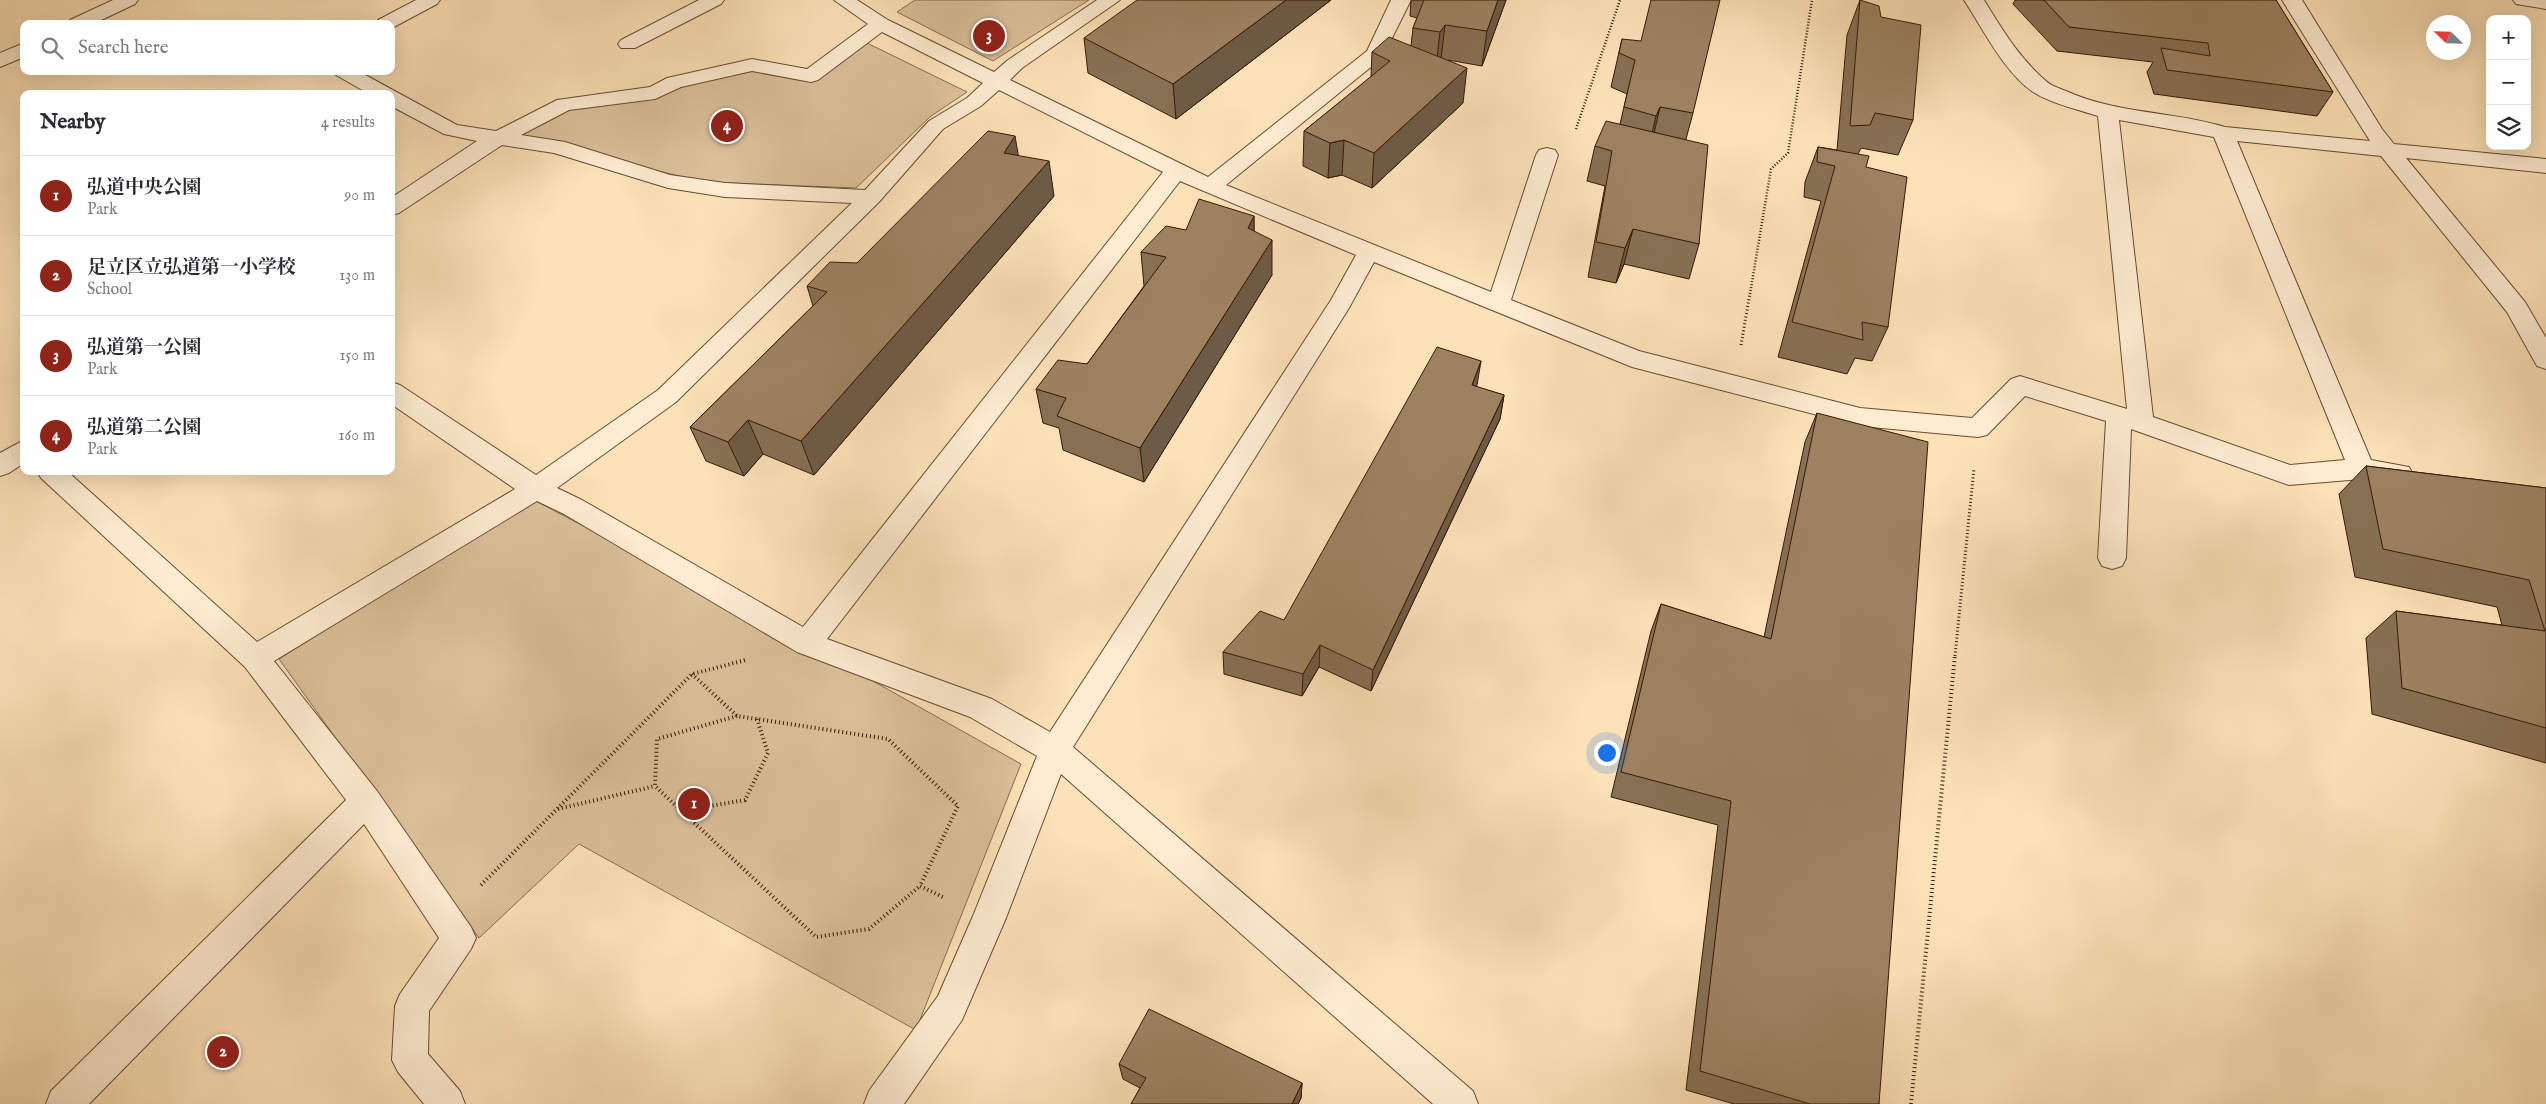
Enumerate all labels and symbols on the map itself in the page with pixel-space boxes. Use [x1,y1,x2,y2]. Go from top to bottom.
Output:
north arrow [2426,15,2471,60]
pin: 3 [973,17,1005,55]
pin: 4 [711,107,743,145]
your location [1594,740,1620,766]
pin: 1 [678,785,710,823]
pin: 2 [207,1033,239,1071]

